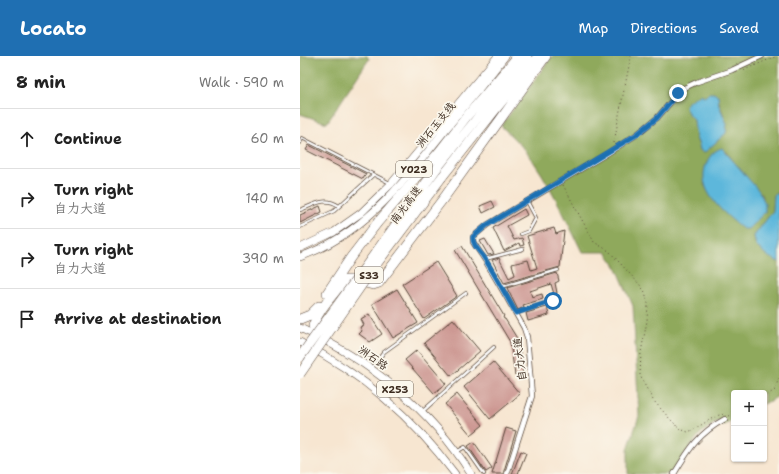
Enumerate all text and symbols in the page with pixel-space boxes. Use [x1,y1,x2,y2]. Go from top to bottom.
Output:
text: Locato [20,16,87,41]
text: Map [579,19,609,37]
text: Directions [631,19,697,37]
text: Saved [719,19,759,37]
text: 8 min [16,71,66,93]
text: Walk · 590 m [199,74,284,91]
route end [669,84,687,102]
street label: 洲石玉支线 [413,99,459,151]
icon: ahead [16,128,38,150]
text: Continue [54,129,122,149]
text: 60 m [251,130,284,147]
road number: Y023 [396,161,432,177]
text: Turn right [54,180,134,200]
street label: 南光高速 [387,183,425,227]
icon: right [16,188,38,210]
text: 140 m [245,190,284,207]
text: 自力大道 [54,200,106,217]
text: Turn right [54,240,134,260]
icon: right [16,248,38,270]
text: 390 m [242,250,284,267]
text: 自力大道 [54,260,106,277]
road number: S33 [355,267,383,283]
route start [544,292,562,310]
icon: arrive [16,308,38,330]
text: Arrive at destination [54,309,222,329]
street label: 自力大道 [510,336,530,382]
street label: 洲石路 [355,342,391,374]
road number: X253 [377,381,413,397]
map controls [731,390,767,462]
button: + [731,390,767,426]
button: − [731,426,767,462]

